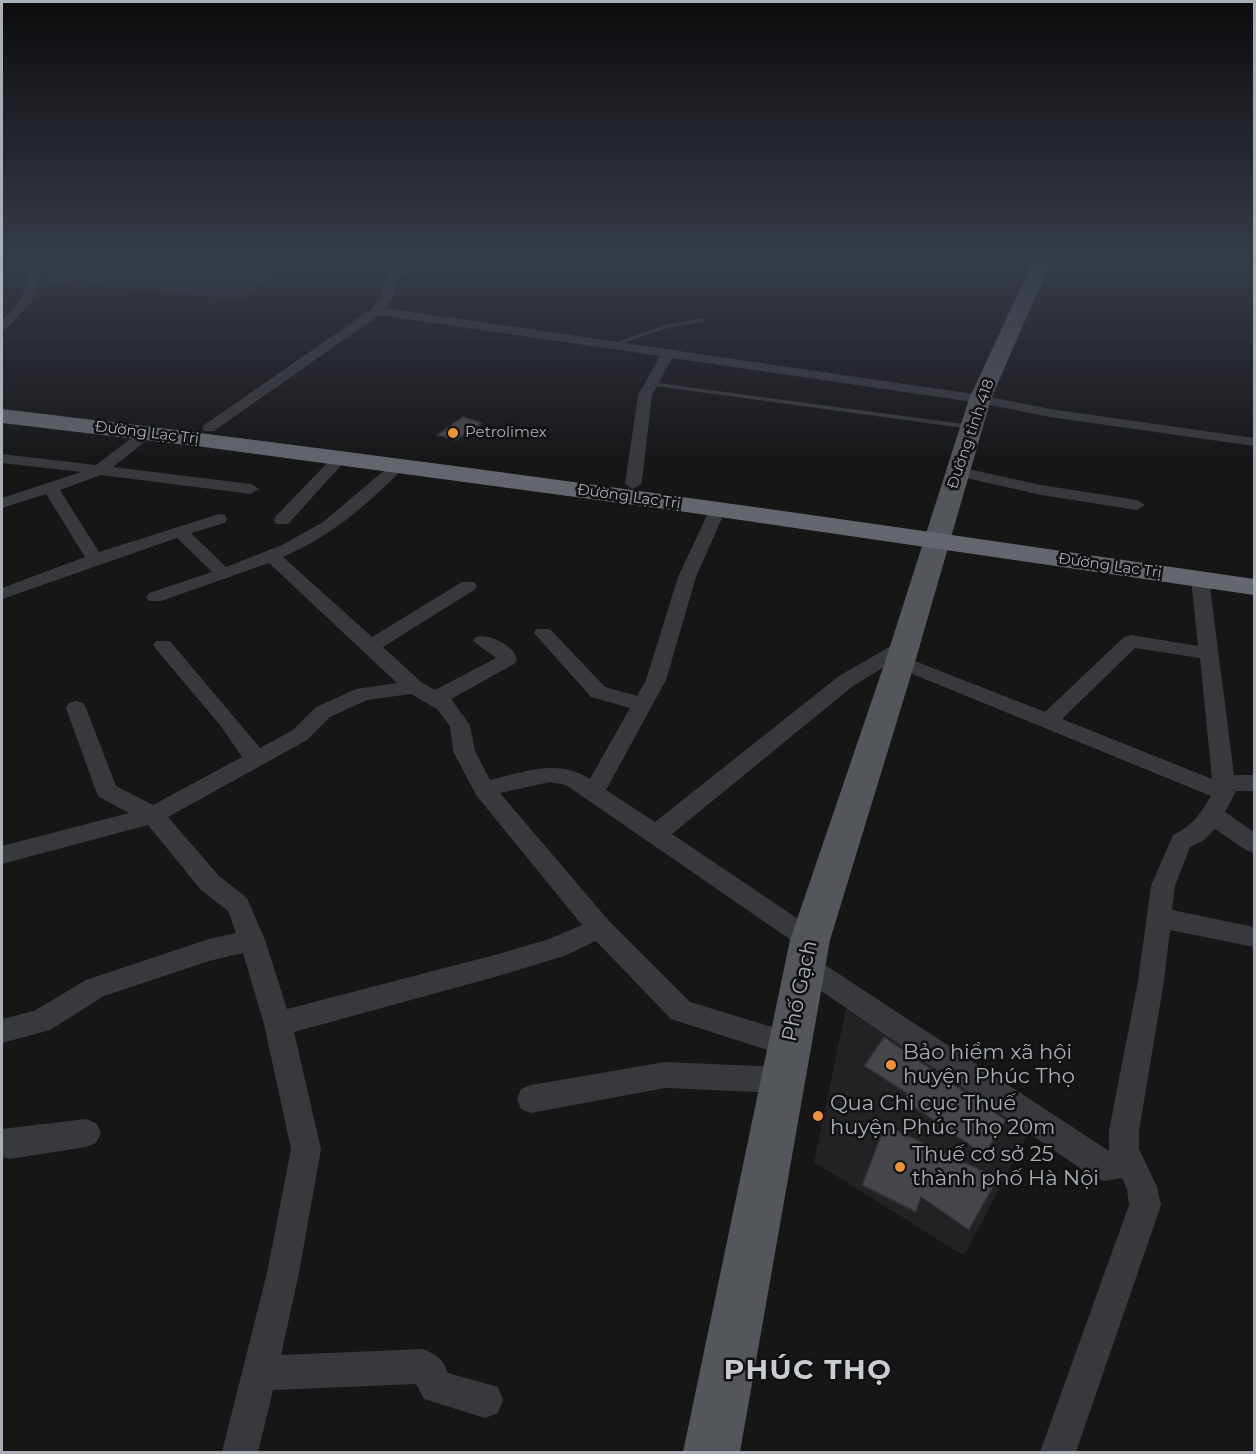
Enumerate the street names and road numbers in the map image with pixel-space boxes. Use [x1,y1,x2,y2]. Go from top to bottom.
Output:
street label: Đường tỉnh 418 [944,377,998,491]
street label: Đường Lạc Trị [94,418,200,448]
street label: Đường Lạc Trị [576,481,682,513]
street label: Đường Lạc Trị [1057,550,1163,582]
street label: Phố Gạch [777,938,823,1044]

